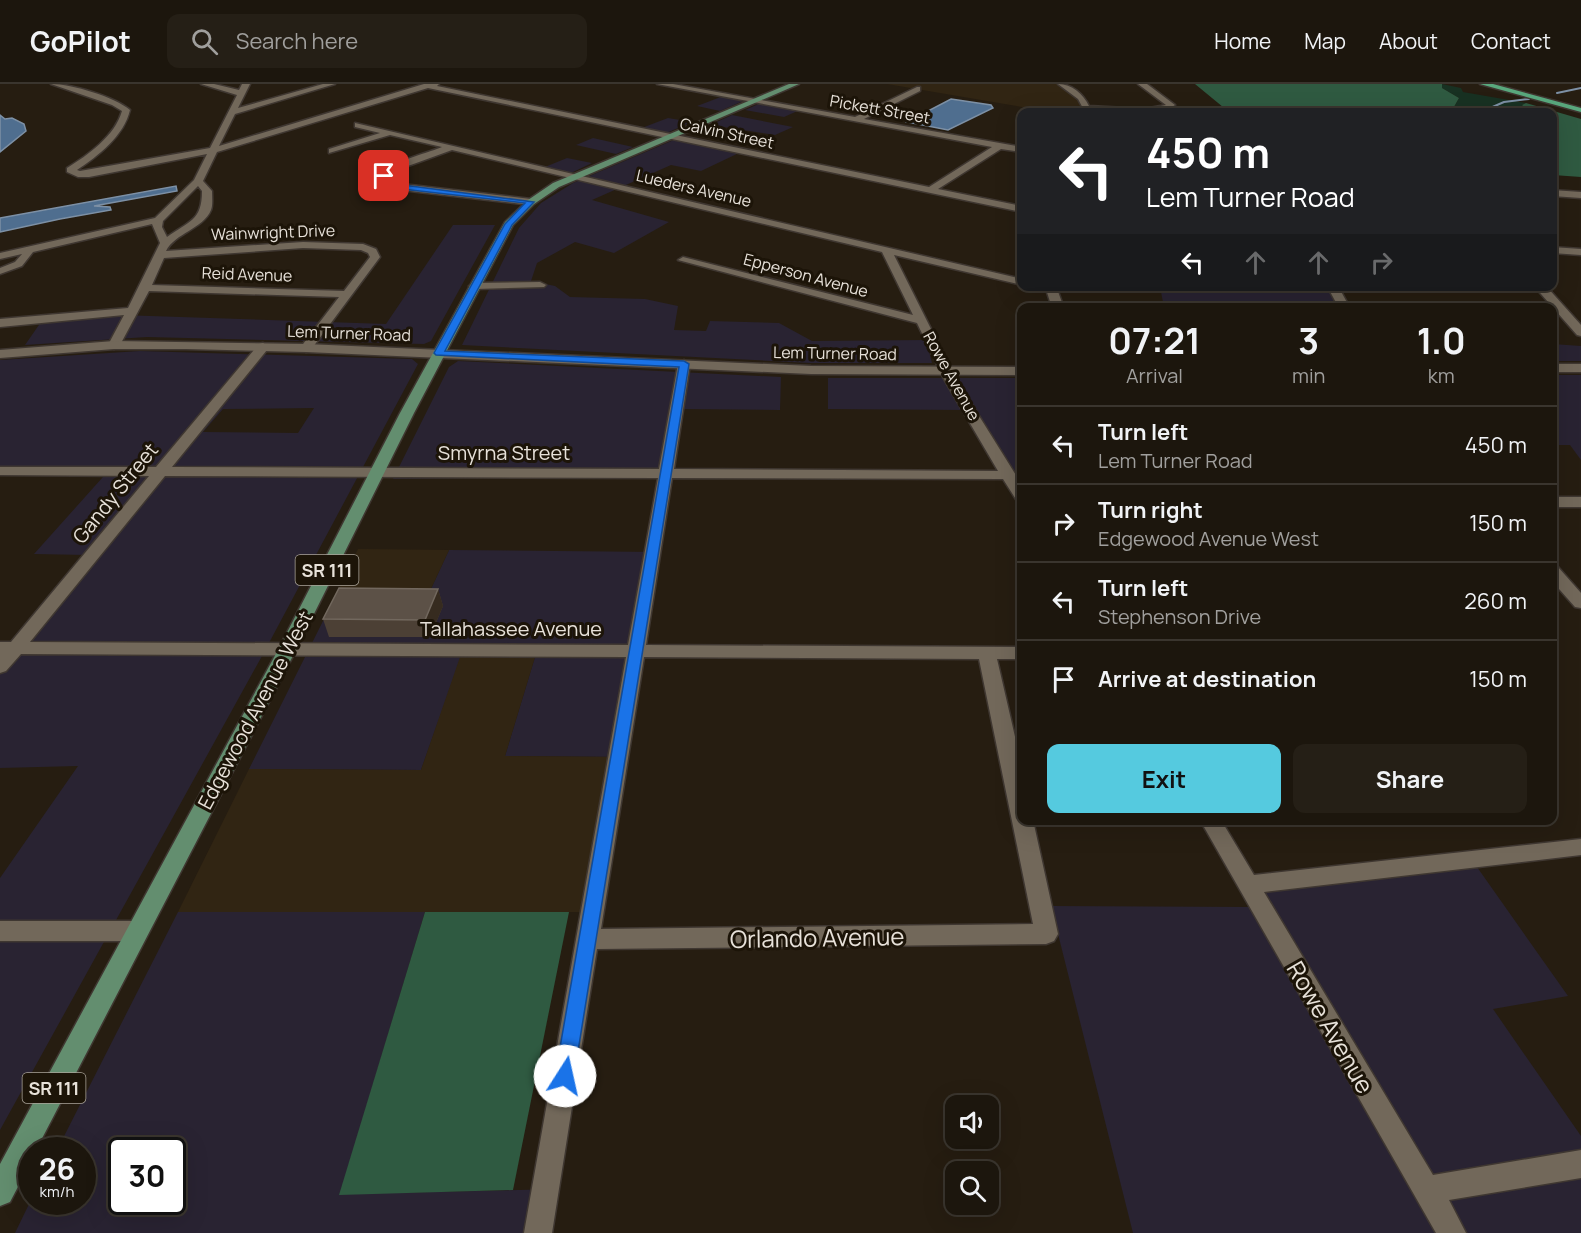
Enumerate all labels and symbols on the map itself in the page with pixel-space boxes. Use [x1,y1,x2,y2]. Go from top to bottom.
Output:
street label: Pickett Street [828,89,932,129]
street label: Calvin Street [678,112,776,154]
pin [358,150,409,201]
street label: Lueders Avenue [634,164,754,212]
street label: Wainwright Drive [211,219,335,245]
street label: Epperson Avenue [741,248,871,302]
street label: Reid Avenue [201,261,293,287]
street label: Lem Turner Road [287,320,411,346]
street label: Rowe Avenue [918,328,986,424]
street label: Lem Turner Road [773,341,897,365]
street label: Gandy Street [66,437,164,549]
street label: Smyrna Street [438,439,570,466]
road number: SR 111 [296,555,358,585]
street label: Edgewood Avenue West [191,606,319,814]
street label: Tallahassee Avenue [420,615,602,642]
street label: Orlando Avenue [729,919,905,955]
street label: Rowe Avenue [1280,955,1382,1099]
position arrow [533,1044,597,1108]
road number: SR 111 [22,1073,86,1103]
speed limit sign: 30 [108,1137,186,1215]

